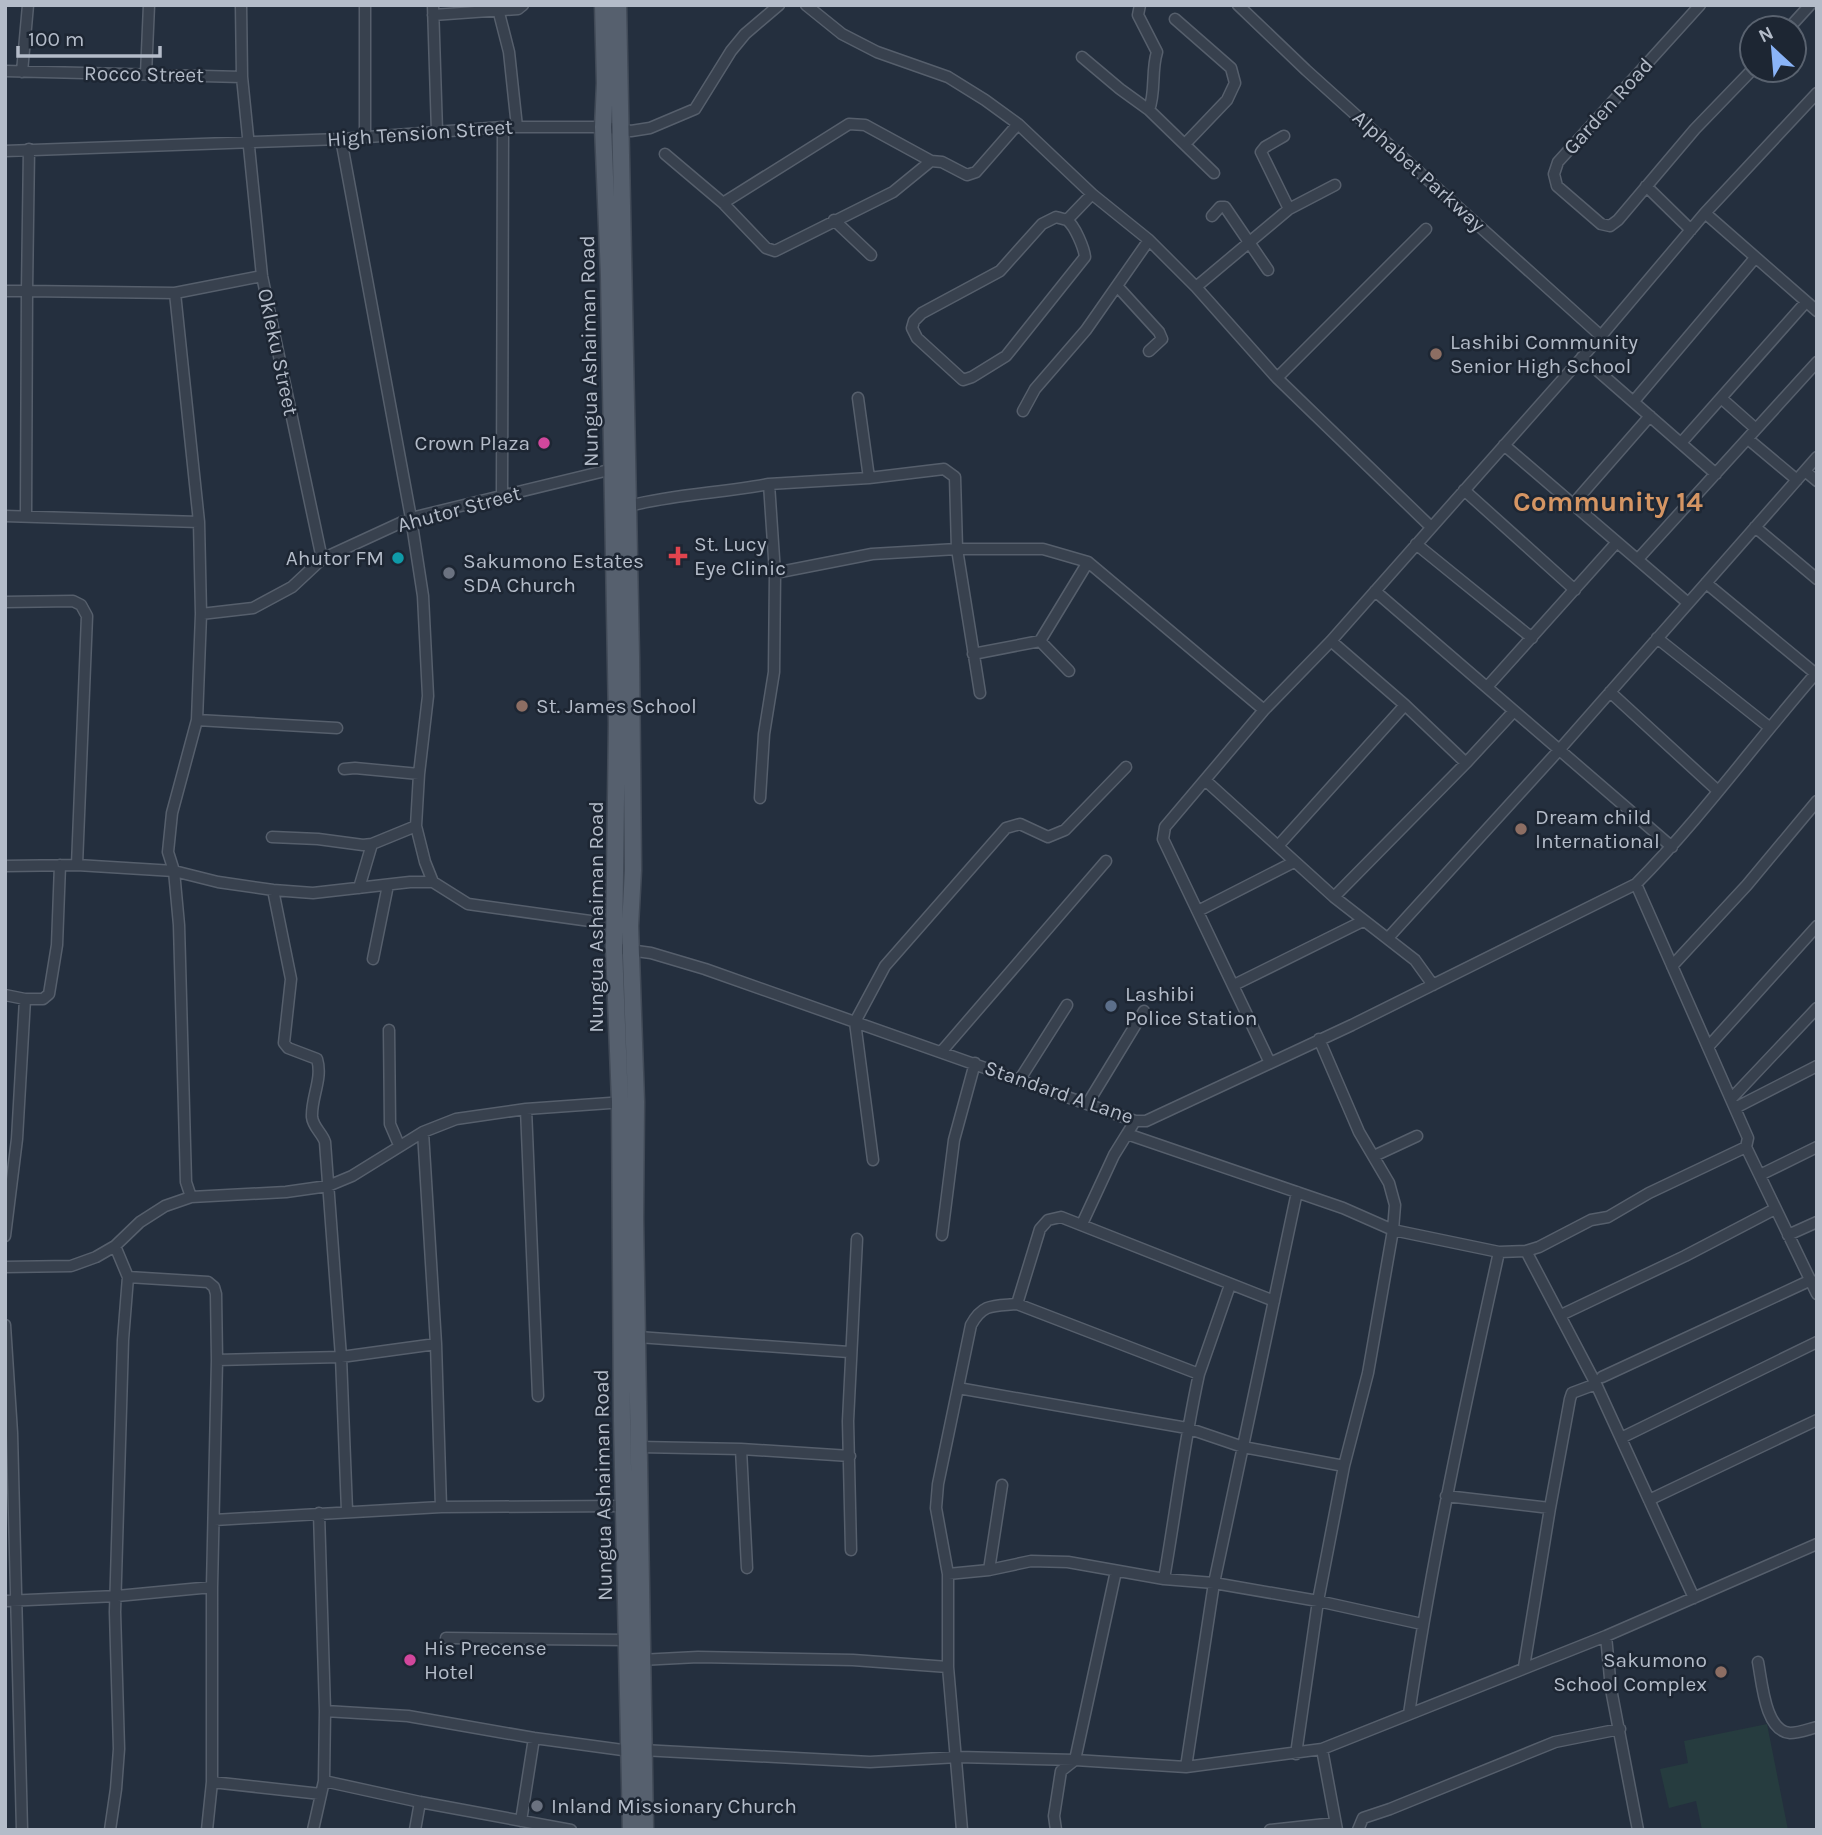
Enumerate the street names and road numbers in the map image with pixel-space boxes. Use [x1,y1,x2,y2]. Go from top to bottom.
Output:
street label: Garden Road [1558,53,1658,159]
street label: Rocco Street [84,61,204,87]
street label: Alphabet Parkway [1348,105,1490,237]
street label: High Tension Street [326,115,514,151]
street label: Nungua Ashaiman Road [575,235,603,467]
street label: Okleku Street [253,286,303,418]
street label: Ahutor Street [395,481,524,537]
street label: Nungua Ashaiman Road [584,801,608,1033]
street label: Standard A Lane [981,1055,1137,1129]
street label: Nungua Ashaiman Road [589,1369,617,1601]

